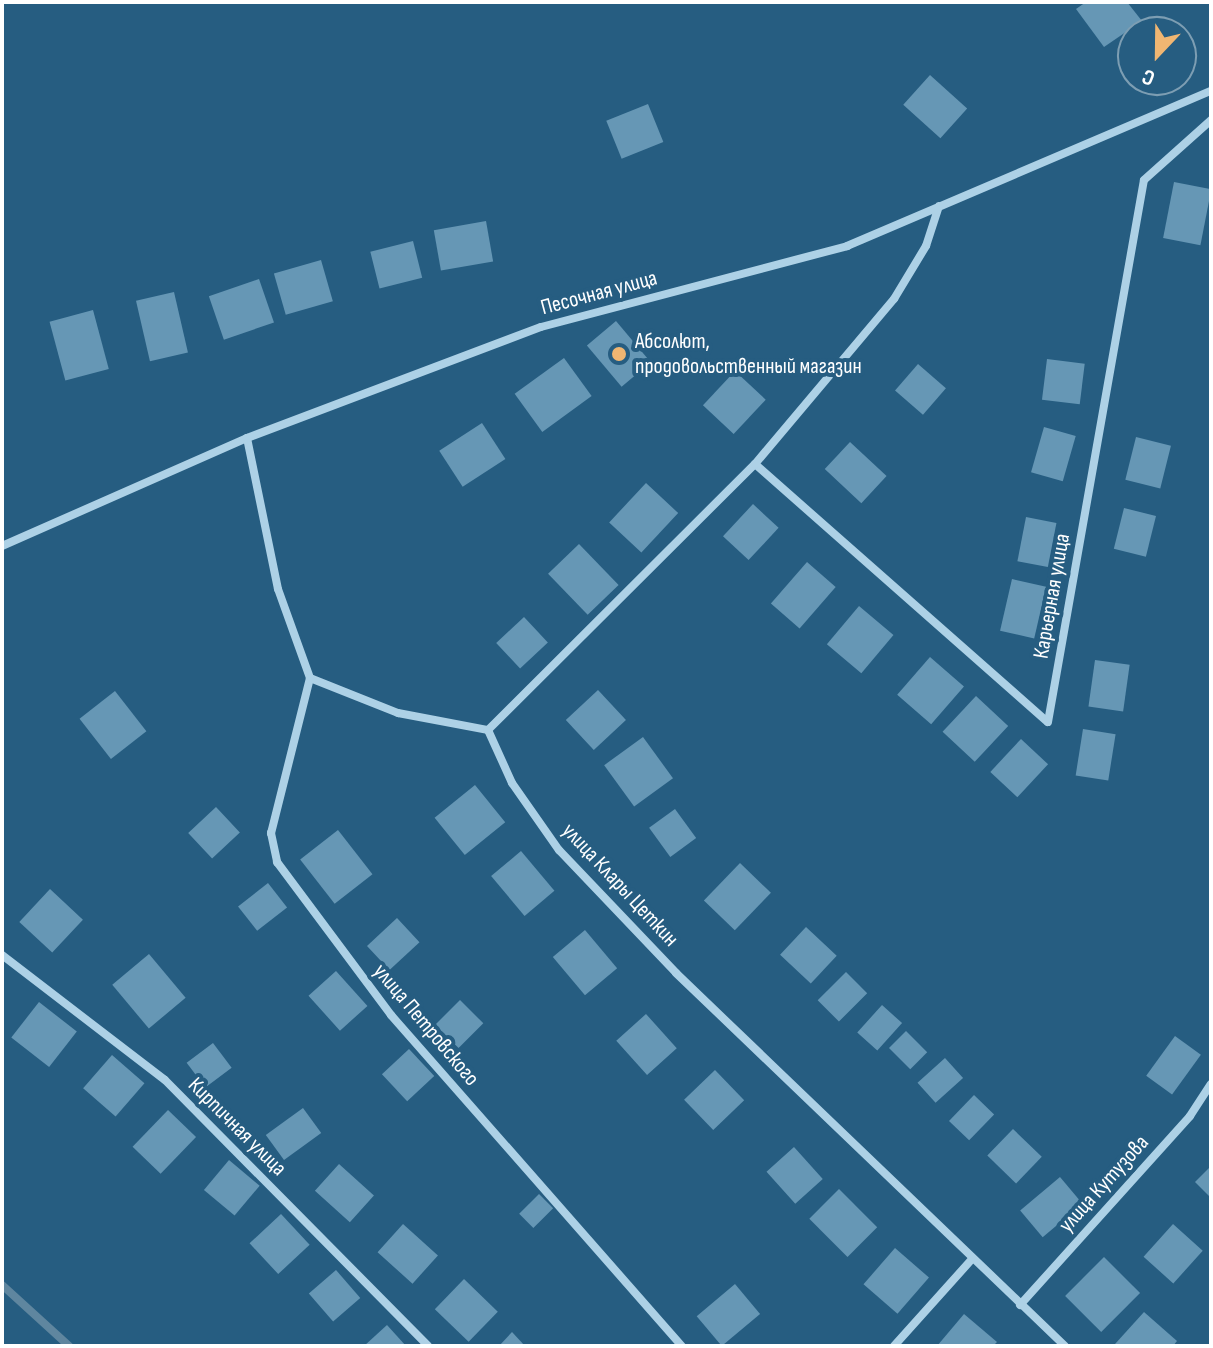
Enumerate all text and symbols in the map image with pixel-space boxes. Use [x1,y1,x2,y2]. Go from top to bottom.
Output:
north arrow [1117,16,1197,96]
text: С [1138,62,1159,91]
street label: Песочная улица [538,265,660,321]
place label: Абсолют, продовольственный магазин [635,328,862,380]
marker: Абсолют, продовольственный магазин [610,345,628,363]
street label: Карьерная улица [1028,531,1076,661]
street label: улица Клары Цеткин [556,818,684,952]
street label: улица Петровского [367,959,485,1091]
street label: Кирпичная улица [182,1072,292,1182]
street label: улица Кутузова [1054,1130,1154,1238]

